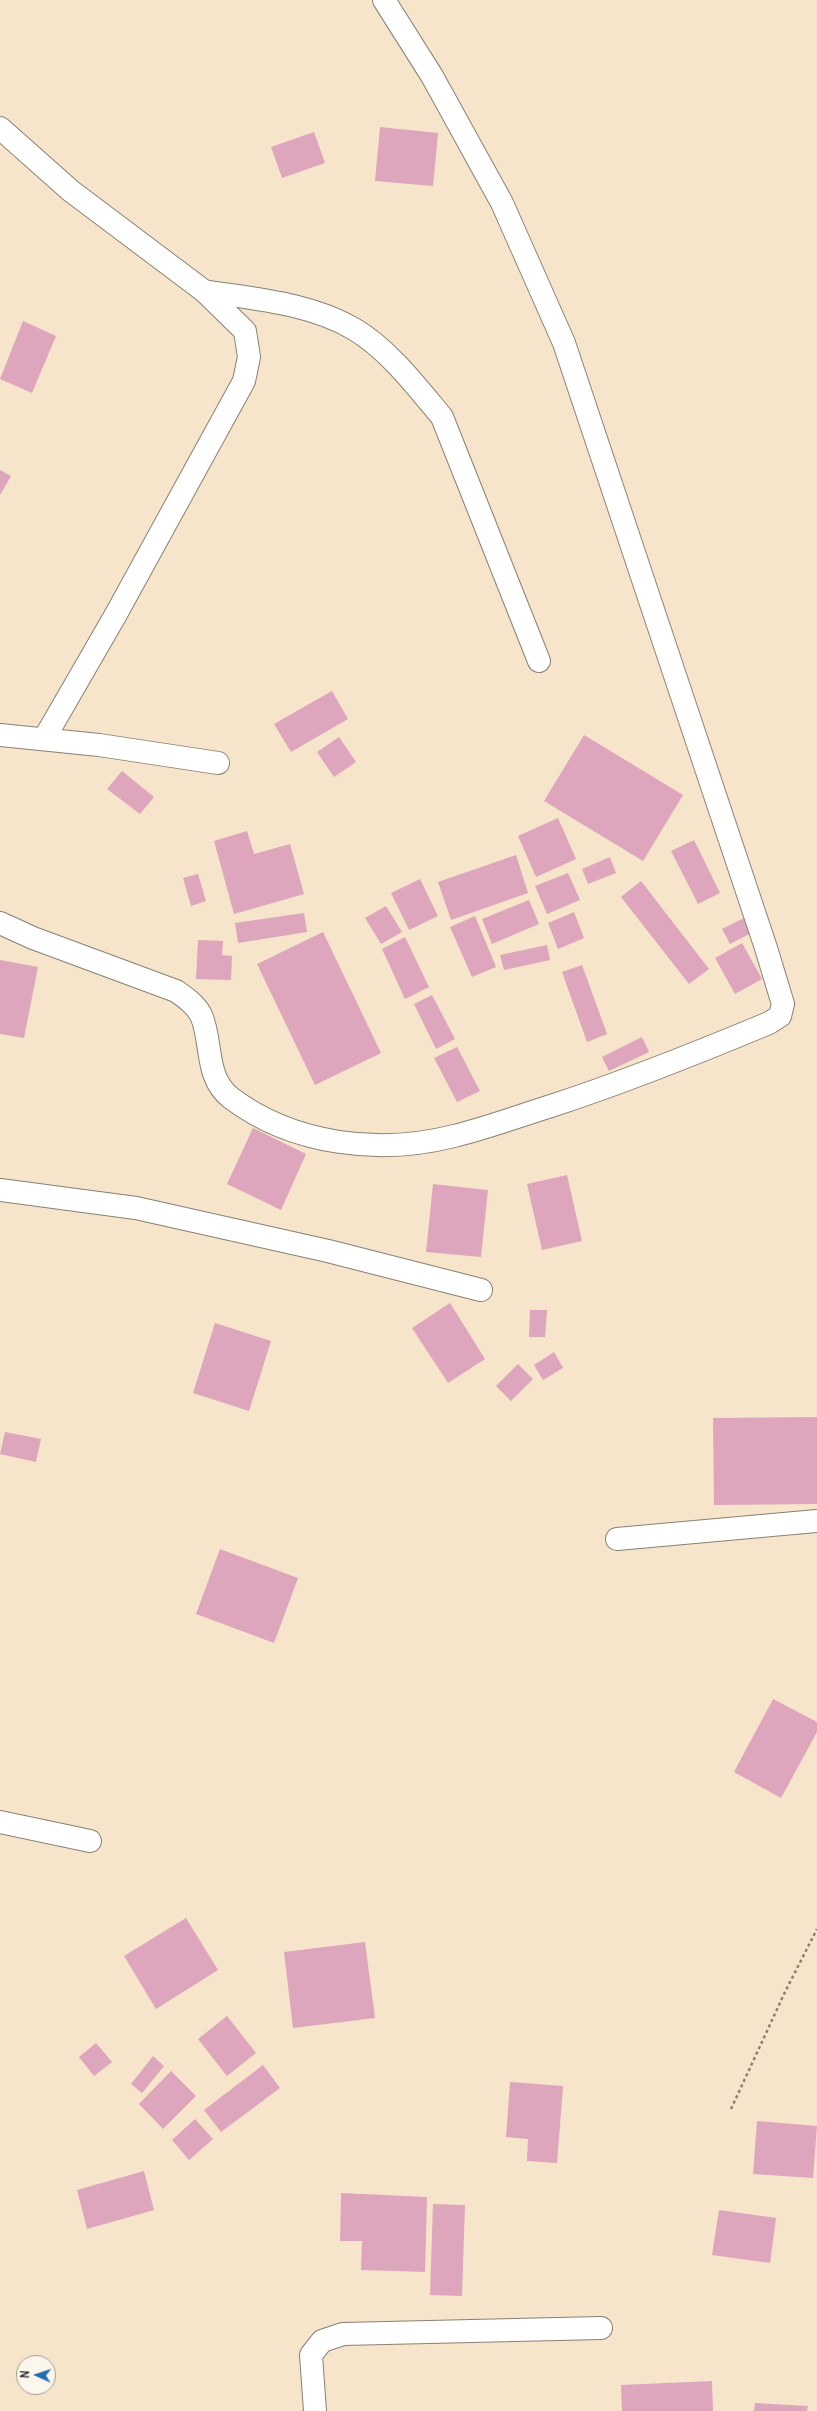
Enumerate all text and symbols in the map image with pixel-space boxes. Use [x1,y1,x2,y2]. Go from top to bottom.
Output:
north arrow [16,2355,56,2395]
text: N [18,2370,32,2379]

